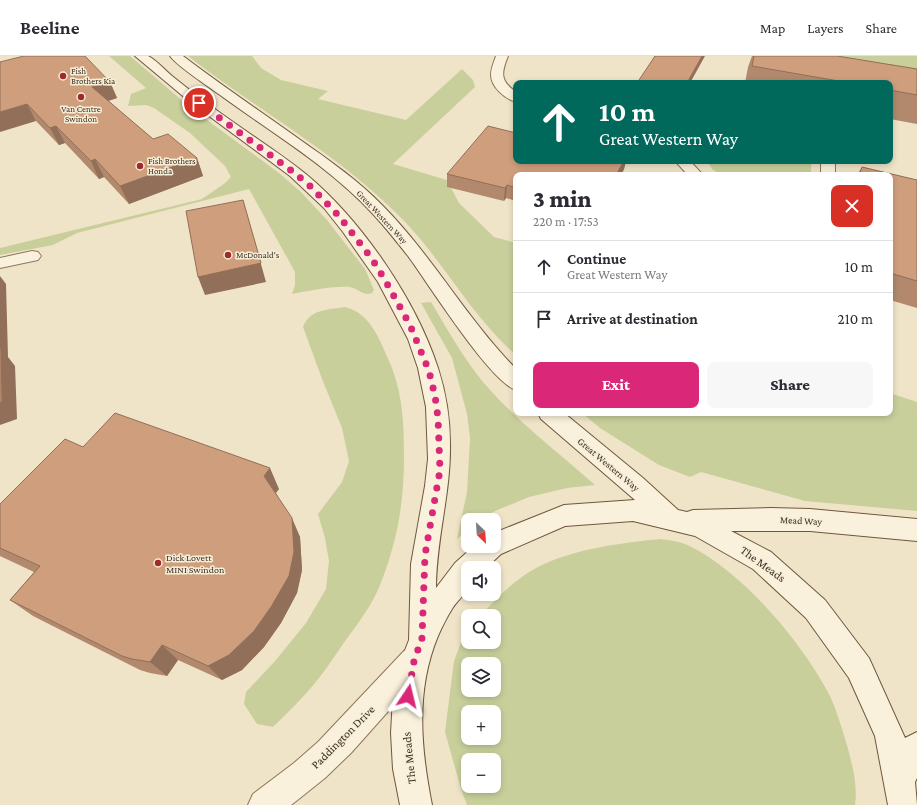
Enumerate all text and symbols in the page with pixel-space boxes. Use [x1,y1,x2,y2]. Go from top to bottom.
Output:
text: Beeline [20,17,80,38]
text: Map [760,20,785,36]
text: Layers [807,20,844,36]
text: Share [866,20,897,36]
place label: Fish Brothers Kia [71,66,115,86]
marker: Fish Brothers Kia [58,71,68,81]
pin [182,86,216,120]
marker: Van Centre Swindon [76,92,86,102]
icon: arrive [188,92,210,114]
icon: ahead [533,96,585,148]
text: 10 m [599,96,656,127]
place label: Van Centre Swindon [61,104,101,124]
text: Great Western Way [599,129,738,149]
place label: Fish Brothers Honda [148,156,196,176]
marker: Fish Brothers Honda [135,161,145,171]
text: 3 min [533,185,592,212]
button: close [831,185,873,227]
street label: Great Western Way [355,188,410,246]
text: 220 m · 17:53 [533,214,599,229]
marker: McDonald's [223,250,233,260]
place label: McDonald's [236,250,280,260]
text: Continue [567,251,626,267]
icon: ahead [533,256,555,278]
text: 10 m [845,259,873,275]
text: Great Western Way [567,267,668,282]
icon: arrive [533,308,555,330]
text: Arrive at destination [567,311,698,327]
text: 210 m [838,311,873,327]
button: Exit [533,362,699,408]
button: Share [707,362,873,408]
street label: Great Western Way [576,435,642,494]
north arrow [461,513,501,553]
map controls [461,513,501,793]
street label: Mead Way [780,514,823,527]
street label: The Meads [738,543,789,585]
place label: Dick Lovett MINI Swindon [166,552,225,575]
marker: Dick Lovett MINI Swindon [153,558,163,568]
button: sound [461,561,501,601]
button: search [461,609,501,649]
button: layers [461,657,501,697]
position arrow [387,675,429,717]
street label: Paddington Drive [308,702,378,772]
button: + [461,705,501,745]
street label: The Meads [399,731,419,785]
button: − [461,753,501,793]

